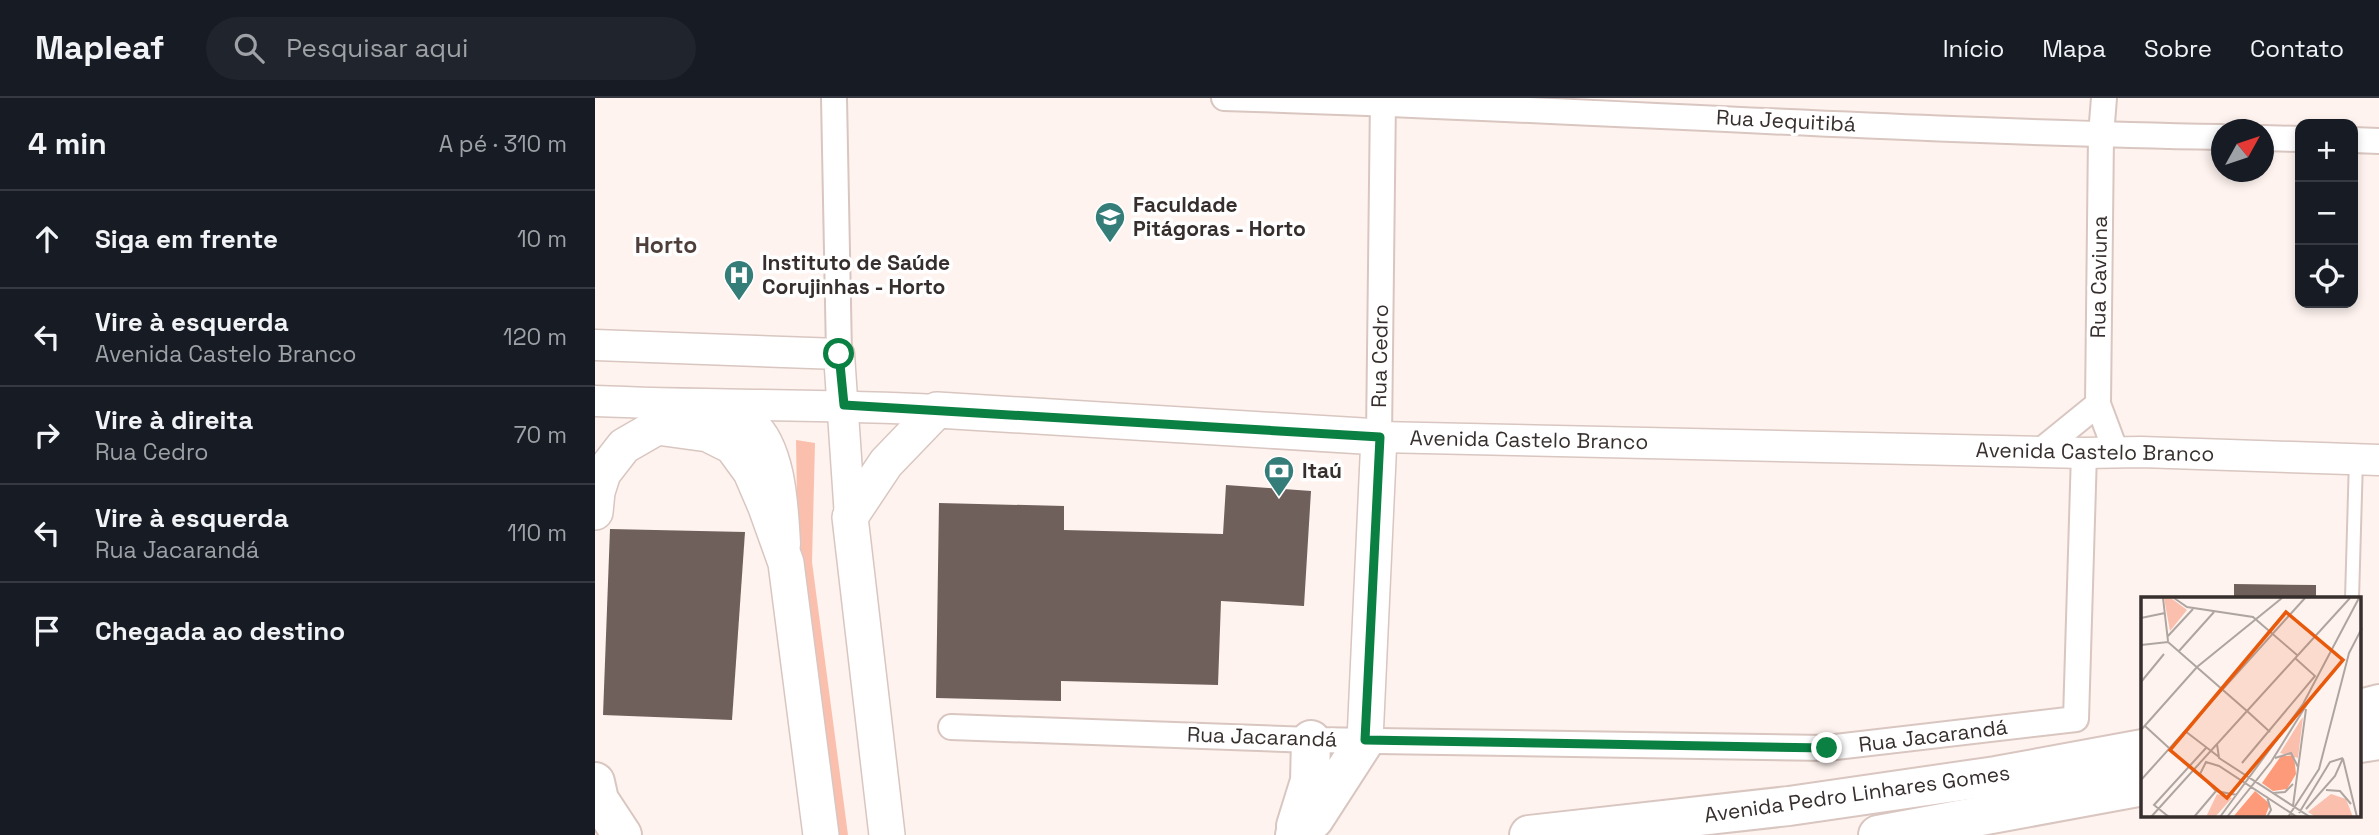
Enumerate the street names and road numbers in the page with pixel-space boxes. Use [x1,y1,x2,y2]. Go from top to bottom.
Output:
street label: Rua Jequitibá [1715,103,1857,138]
street label: Rua Caviuna [2084,215,2113,339]
street label: Rua Cedro [1365,304,1394,408]
street label: Avenida Castelo Branco [1409,424,1649,455]
street label: Avenida Castelo Branco [1975,436,2215,467]
street label: Rua Jacarandá [1857,713,2009,758]
street label: Rua Jacarandá [1187,720,1337,753]
street label: Avenida Pedro Linhares Gomes [1702,759,2012,828]

